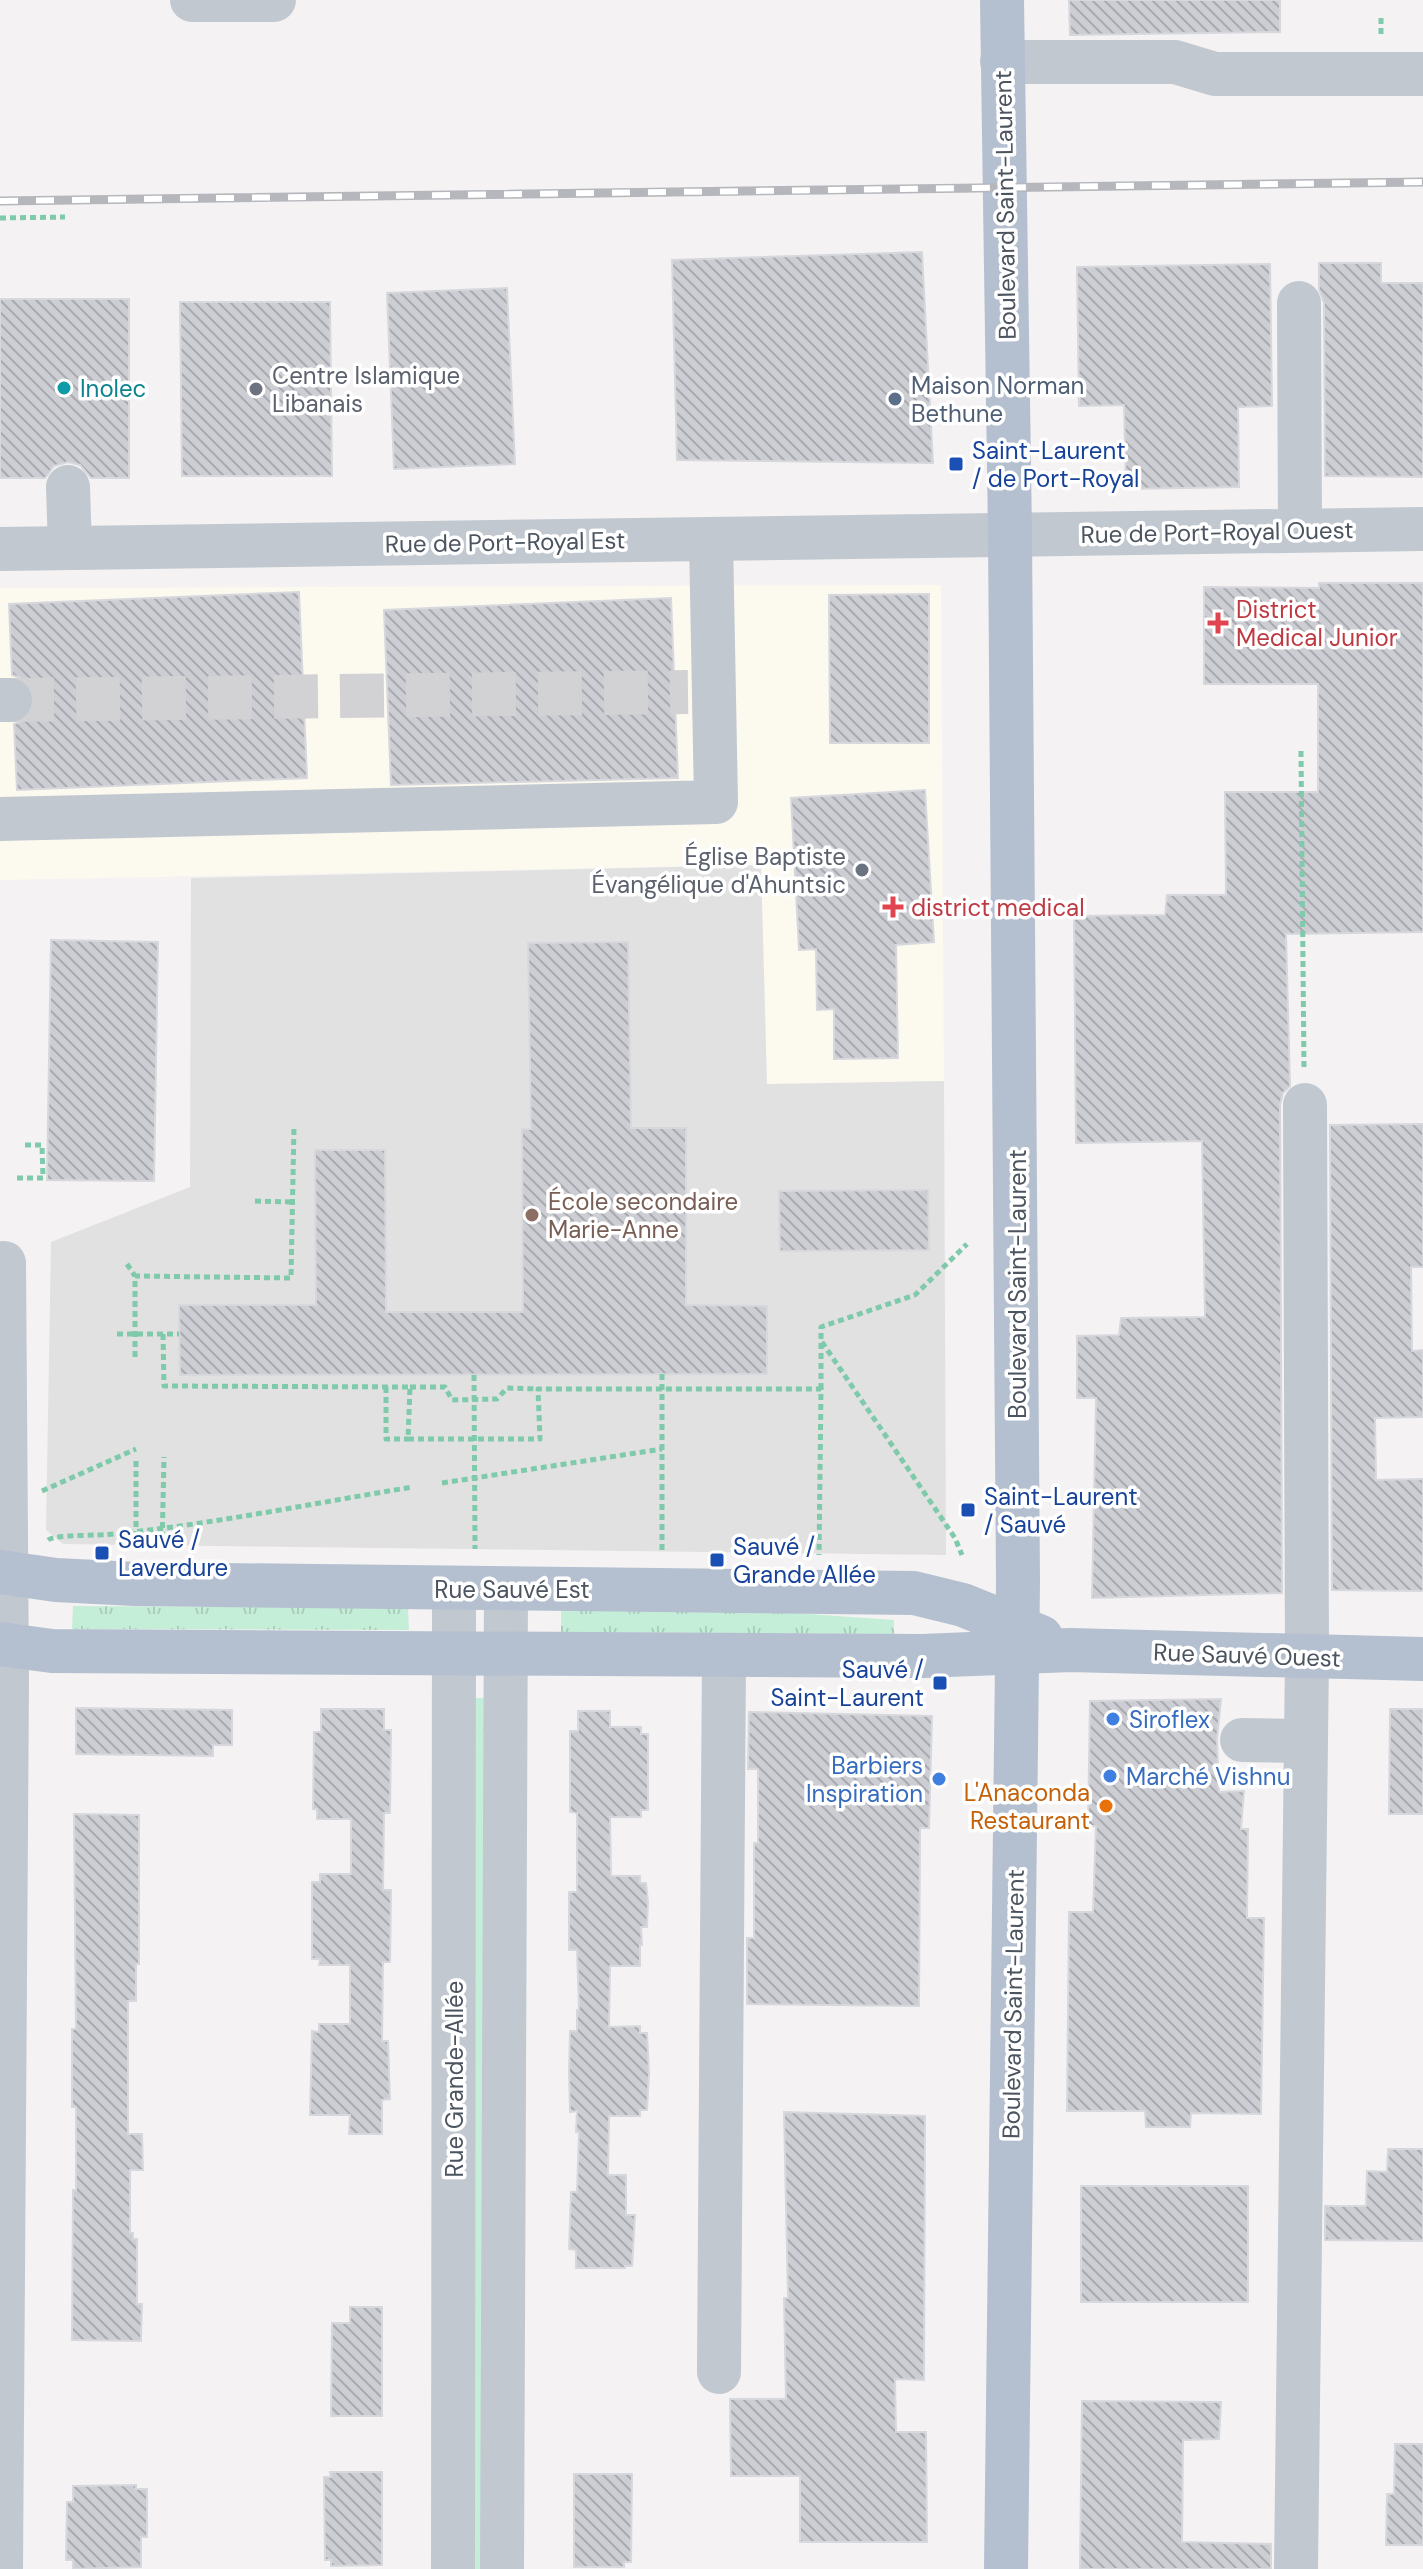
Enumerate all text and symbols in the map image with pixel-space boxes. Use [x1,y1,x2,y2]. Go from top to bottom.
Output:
street label: Boulevard Saint-Laurent [987,70,1023,340]
place label: Centre Islamique Libanais [272,360,460,419]
place label: Maison Norman Bethune [911,370,1084,429]
place label: Inolec [80,373,146,404]
marker: Inolec [55,379,73,397]
marker: Centre Islamique Libanais [247,380,265,398]
marker: Maison Norman Bethune [886,390,904,408]
place label: Saint-Laurent / de Port-Royal [972,435,1139,494]
marker: Saint-Laurent / de Port-Royal [947,455,965,473]
street label: Rue de Port-Royal Ouest [1080,514,1354,550]
street label: Rue de Port-Royal Est [384,524,626,560]
place label: District Medical Junior [1236,594,1398,653]
marker: District Medical Junior [1207,612,1229,634]
place label: Église Baptiste Évangélique d'Ahuntsic [591,841,846,900]
marker: Église Baptiste Évangélique d'Ahuntsic [853,861,871,879]
place label: district medical [911,892,1085,923]
marker: district medical [882,896,904,918]
street label: Boulevard Saint-Laurent [1002,1149,1033,1419]
place label: École secondaire Marie-Anne [548,1186,738,1245]
marker: École secondaire Marie-Anne [523,1206,541,1224]
place label: Saint-Laurent / Sauvé [984,1481,1138,1540]
marker: Saint-Laurent / Sauvé [959,1501,977,1519]
place label: Sauvé / Laverdure [118,1524,228,1583]
place label: Sauvé / Grande Allée [733,1531,876,1590]
marker: Sauvé / Laverdure [93,1544,111,1562]
marker: Sauvé / Grande Allée [708,1551,726,1569]
street label: Rue Sauvé Est [434,1574,590,1605]
street label: Rue Sauvé Ouest [1153,1636,1341,1674]
place label: Sauvé / Saint-Laurent [770,1654,924,1713]
marker: Sauvé / Saint-Laurent [931,1674,949,1692]
place label: Siroflex [1129,1704,1210,1735]
marker: Siroflex [1104,1710,1122,1728]
place label: Barbiers Inspiration [806,1750,923,1809]
place label: Marché Vishnu [1126,1761,1290,1792]
marker: Marché Vishnu [1101,1767,1119,1785]
marker: Barbiers Inspiration [930,1770,948,1788]
place label: L'Anaconda Restaurant [964,1777,1090,1836]
marker: L'Anaconda Restaurant [1097,1797,1115,1815]
street label: Boulevard Saint-Laurent [995,1869,1031,2139]
street label: Rue Grande-Allée [439,1981,470,2177]

